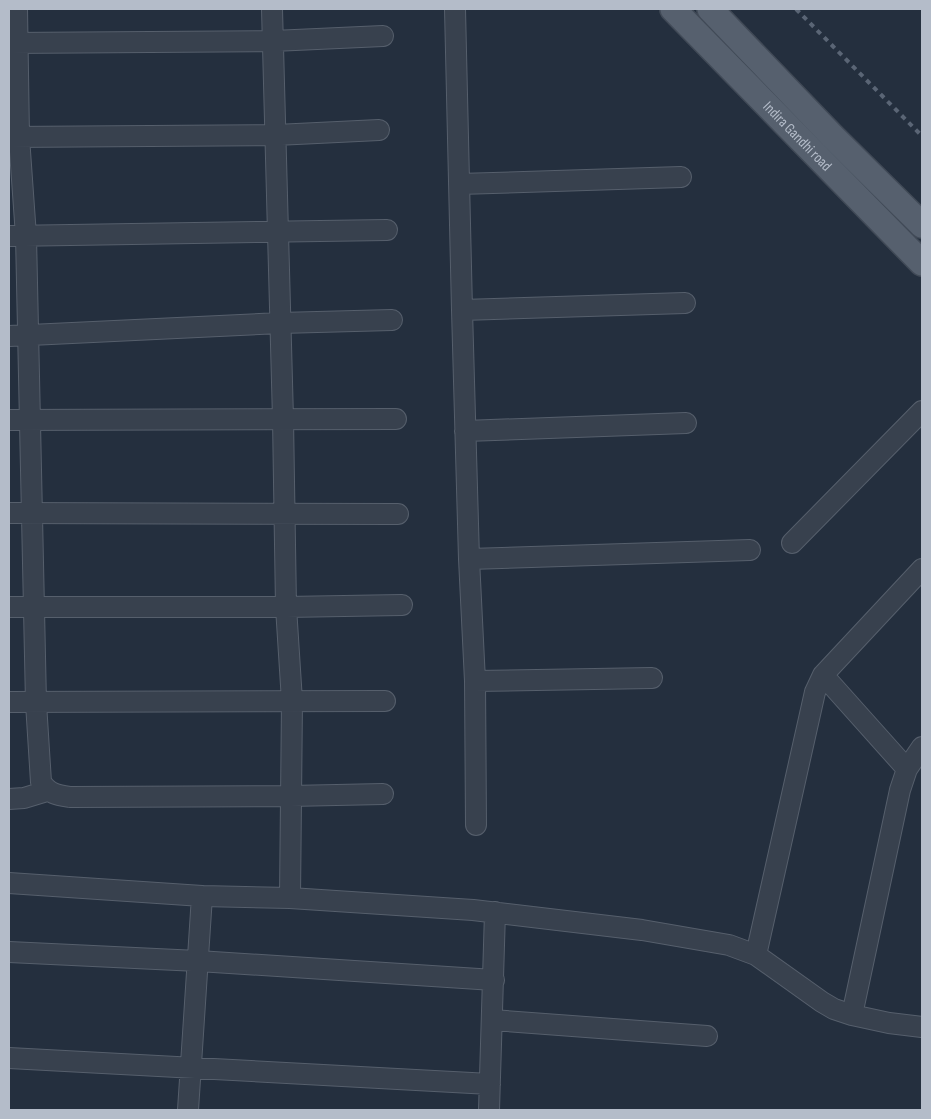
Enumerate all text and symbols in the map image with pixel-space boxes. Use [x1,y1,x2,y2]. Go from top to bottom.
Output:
street label: Indira Gandhi road [759,97,836,175]

